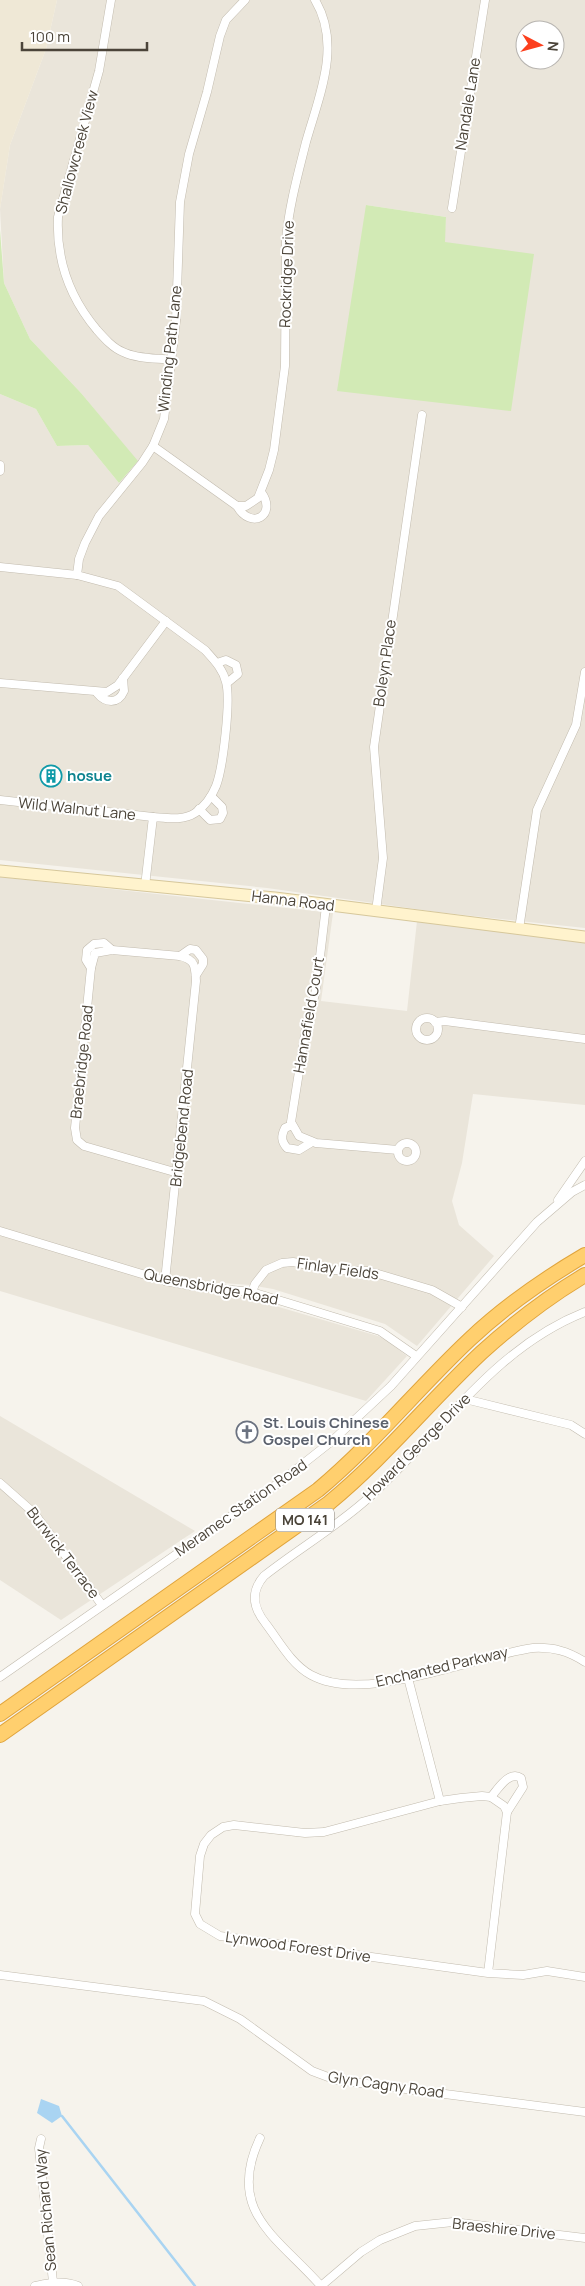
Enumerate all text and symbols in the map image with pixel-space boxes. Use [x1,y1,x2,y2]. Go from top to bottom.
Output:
scale bar [22,20,148,52]
north arrow [515,20,565,70]
text: 100 m [30,26,70,47]
text: N [543,40,563,52]
street label: Nandale Lane [450,56,485,152]
street label: Shallowcreek View [50,87,103,216]
street label: Rockridge Drive [274,220,299,328]
street label: Winding Path Lane [152,284,187,414]
street label: Boleyn Place [368,618,401,708]
building icon: hosue [39,764,63,788]
place label: hosue [67,765,112,786]
street label: Wild Walnut Lane [17,792,137,825]
street label: Hanna Road [250,885,336,916]
street label: Hannafield Court [288,955,329,1075]
street label: Braebridge Road [65,1004,98,1120]
street label: Bridgebend Road [165,1068,198,1188]
street label: Finlay Fields [296,1252,380,1285]
street label: Queensbridge Road [142,1263,280,1310]
street label: Howard George Drive [358,1388,475,1505]
place label: St. Louis Chinese Gospel Church [263,1412,389,1450]
church icon: St. Louis Chinese Gospel Church [235,1420,259,1444]
street label: Meramec Station Road [170,1454,311,1561]
street label: Burwick Terrace [22,1503,105,1603]
road number: MO 141 [276,1508,334,1532]
street label: Enchanted Parkway [374,1641,510,1692]
street label: Lynwood Forest Drive [224,1926,372,1967]
street label: Glyn Cagny Road [327,2066,445,2103]
street label: Sean Richard Way [30,2148,61,2272]
street label: Braeshire Drive [451,2213,557,2244]

